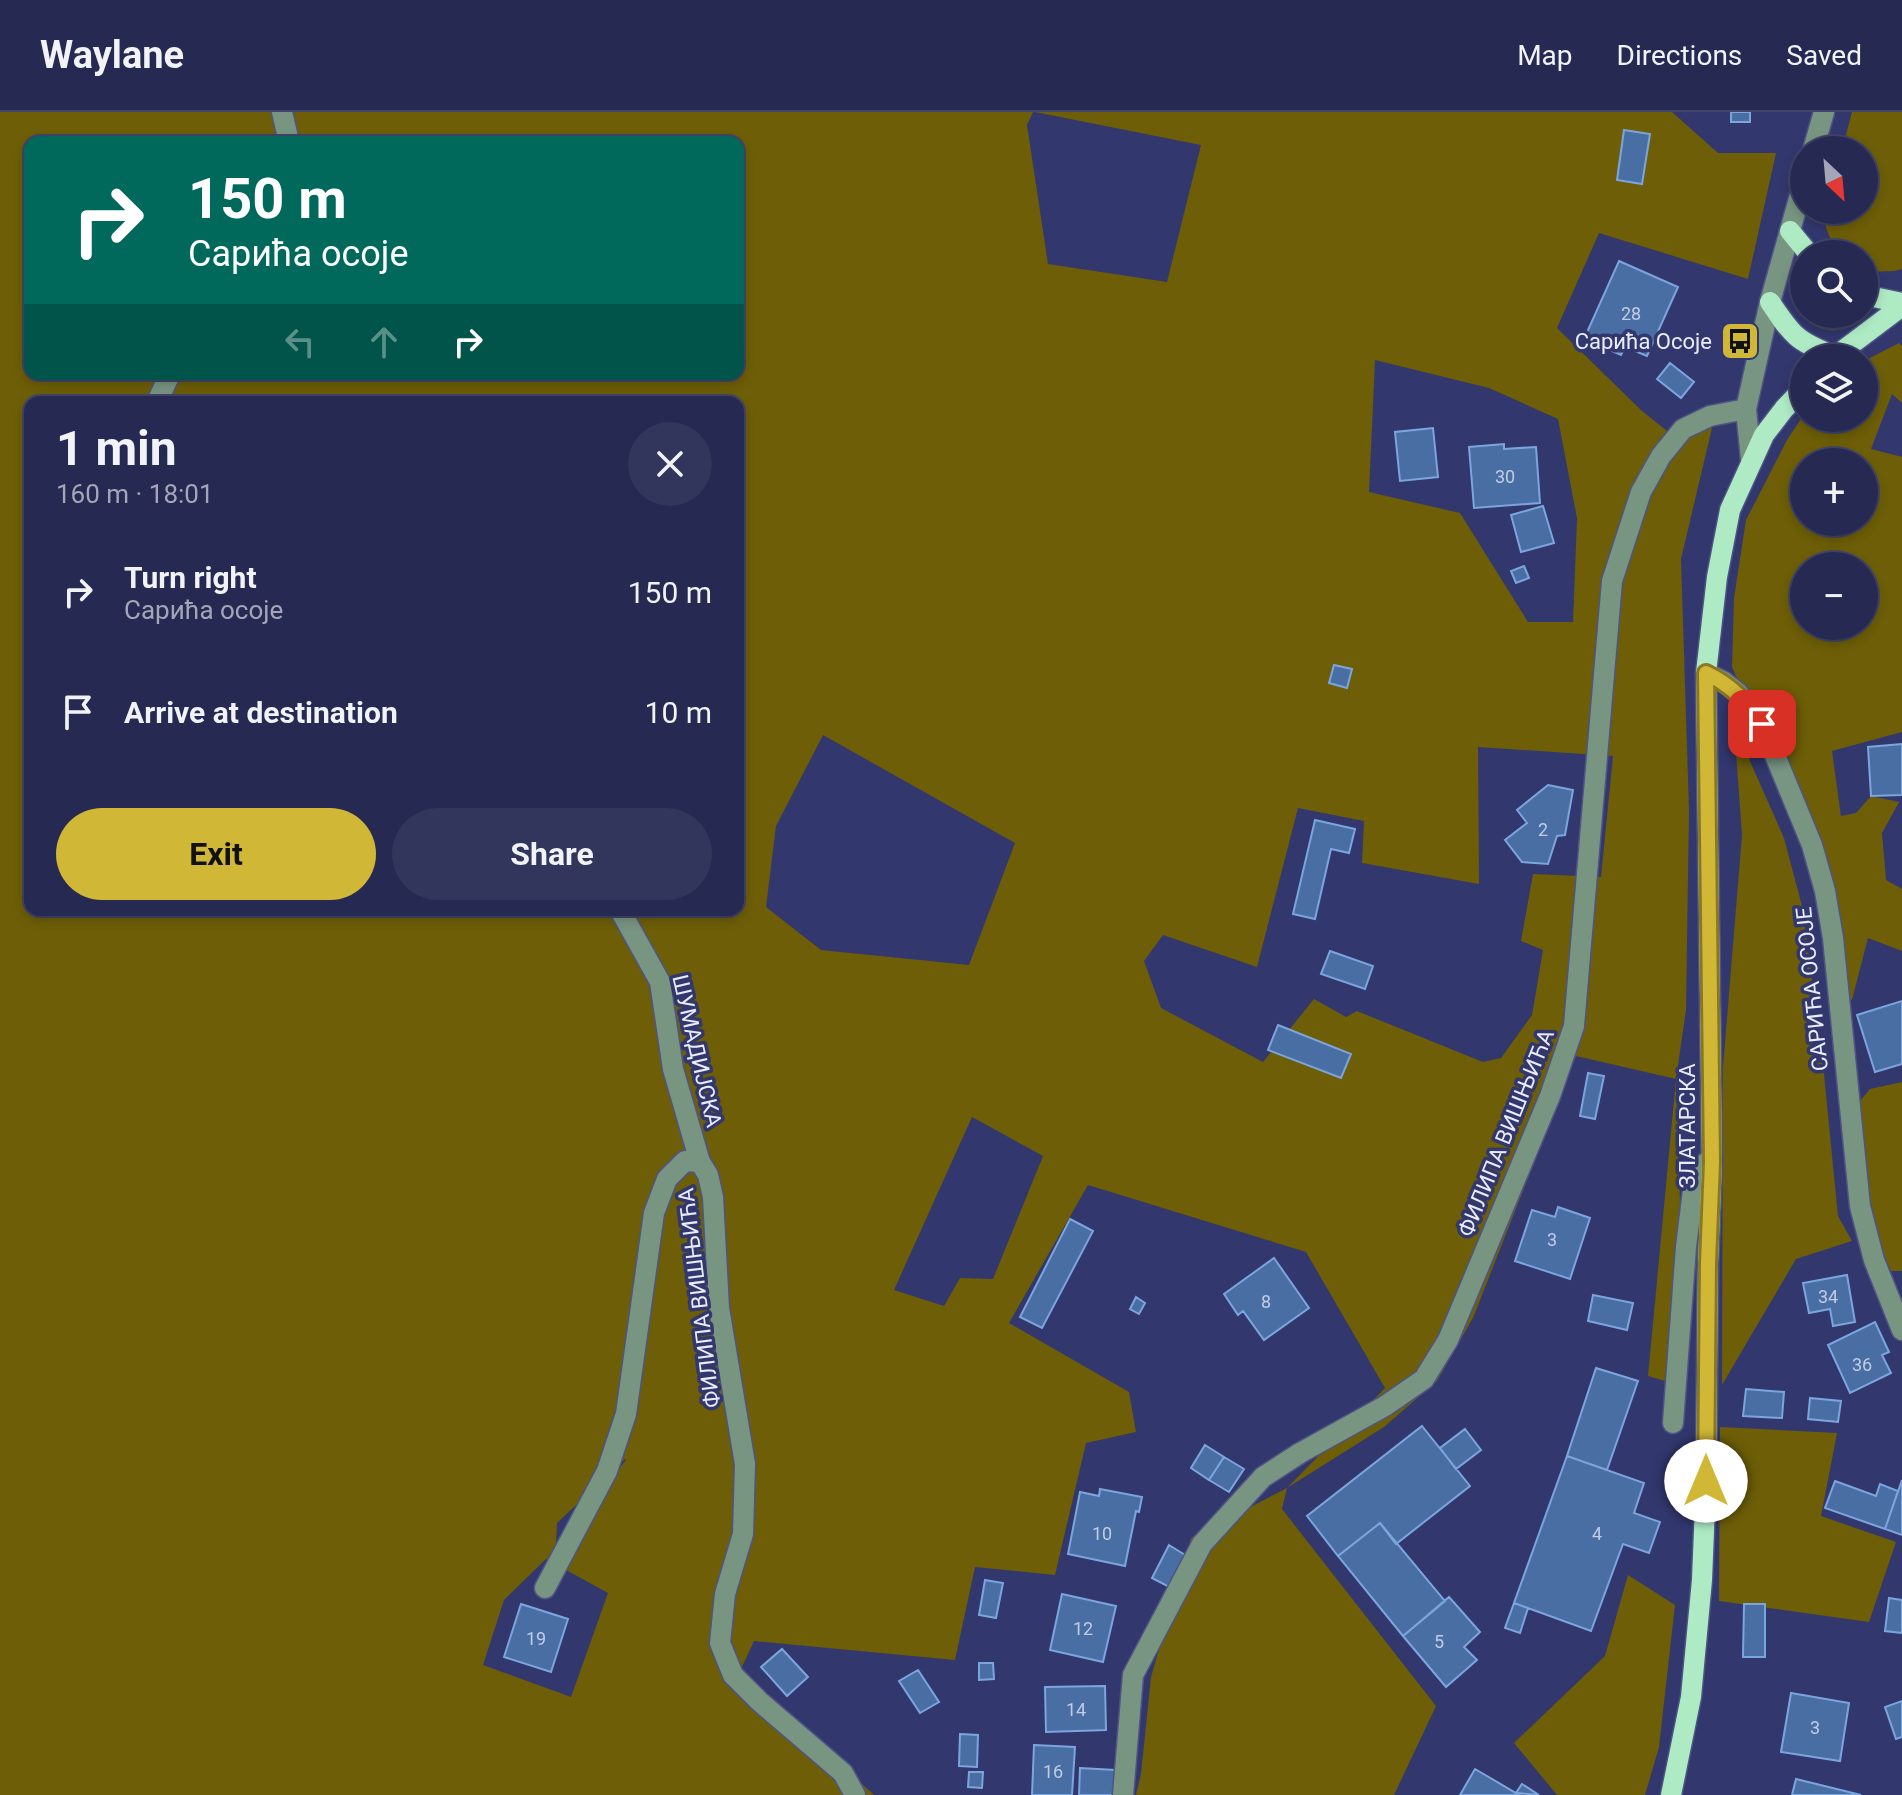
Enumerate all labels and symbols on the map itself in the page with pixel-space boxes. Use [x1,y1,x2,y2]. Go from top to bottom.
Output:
north arrow [1790,136,1878,224]
house number: 28 [1621,303,1641,324]
bus stop icon: Сарића Осоје [1719,320,1761,362]
place label: Сарића Осоје [1575,329,1712,354]
house number: 30 [1495,466,1515,487]
pin [1728,690,1796,758]
house number: 2 [1538,819,1548,840]
street label: САРИЋА ОСОЈЕ [1791,906,1833,1072]
street label: ШУМАДИЈСКА [667,972,727,1130]
street label: ФИЛИПА ВИШЊИЋА [1453,1025,1559,1240]
street label: ЗЛАТАРСКА [1675,1063,1700,1189]
street label: ФИЛИПА ВИШЊИЋА [673,1186,725,1409]
house number: 3 [1547,1229,1557,1250]
house number: 34 [1818,1286,1838,1307]
house number: 8 [1261,1291,1271,1312]
house number: 36 [1852,1354,1872,1375]
position arrow [1664,1439,1748,1523]
house number: 10 [1092,1523,1112,1544]
house number: 4 [1592,1523,1602,1544]
house number: 12 [1073,1618,1093,1639]
house number: 19 [526,1628,546,1649]
house number: 5 [1434,1631,1444,1652]
house number: 14 [1066,1699,1086,1720]
house number: 3 [1810,1717,1820,1738]
house number: 16 [1043,1761,1063,1782]

